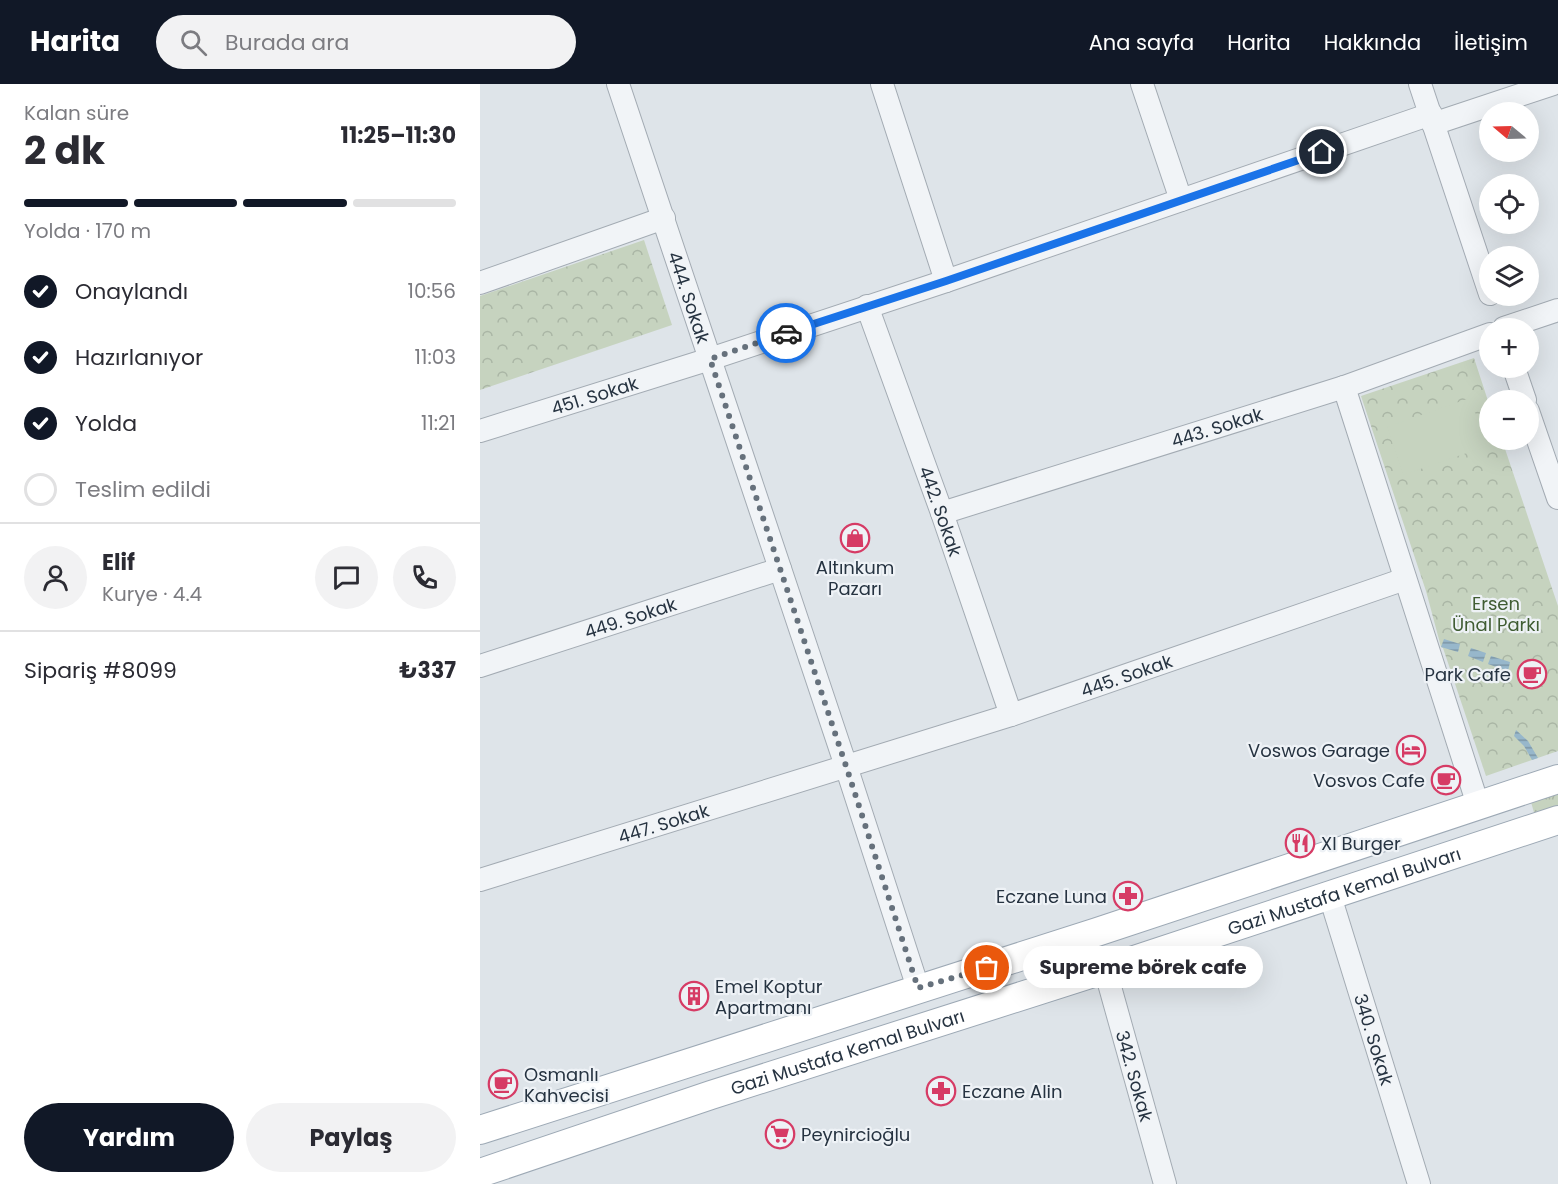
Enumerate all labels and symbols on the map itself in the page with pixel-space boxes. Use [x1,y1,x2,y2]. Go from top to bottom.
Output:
north arrow [1479,102,1539,162]
pin [1296,126,1347,177]
street label: 444. Sokak [662,248,717,347]
courier [756,303,816,363]
street label: 451. Sokak [548,370,642,420]
street label: 443. Sokak [1168,401,1266,453]
street label: 442. Sokak [913,462,969,560]
shop icon: Altınkum Pazarı [839,522,871,554]
place label: Altınkum Pazarı [816,555,894,601]
street label: 449. Sokak [581,591,680,644]
park label: Ersen Ünal Parkı [1452,591,1540,637]
street label: 445. Sokak [1077,648,1176,703]
cafe icon: Park Cafe [1516,658,1548,690]
place label: Park Cafe [1424,662,1511,687]
hotel icon: Voswos Garage [1395,734,1427,766]
place label: Voswos Garage [1248,738,1390,763]
cafe icon: Vosvos Cafe [1430,764,1462,796]
place label: Vosvos Cafe [1313,768,1425,793]
street label: 447. Sokak [615,797,713,849]
restaurant icon: Xl Burger [1284,827,1316,859]
place label: Xl Burger [1321,831,1401,856]
street label: Gazi Mustafa Kemal Bulvarı [1224,841,1464,941]
pharmacy icon: Eczane Luna [1112,880,1144,912]
place label: Eczane Luna [996,884,1107,909]
pin [961,942,1012,993]
callout: Supreme börek cafe [1023,947,1263,989]
place label: Emel Koptur Apartmanı [715,974,823,1020]
building icon: Emel Koptur Apartmanı [678,980,710,1012]
street label: 340. Sokak [1348,990,1400,1089]
street label: Gazi Mustafa Kemal Bulvarı [727,1002,968,1100]
street label: 342. Sokak [1110,1027,1160,1125]
place label: Osmanlı Kahvecisi [524,1062,609,1108]
cafe icon: Osmanlı Kahvecisi [487,1068,519,1100]
pharmacy icon: Eczane Alin [925,1075,957,1107]
place label: Eczane Alin [962,1079,1063,1104]
supermarket icon: Peynircioğlu [764,1118,796,1150]
place label: Peynircioğlu [801,1122,910,1147]

